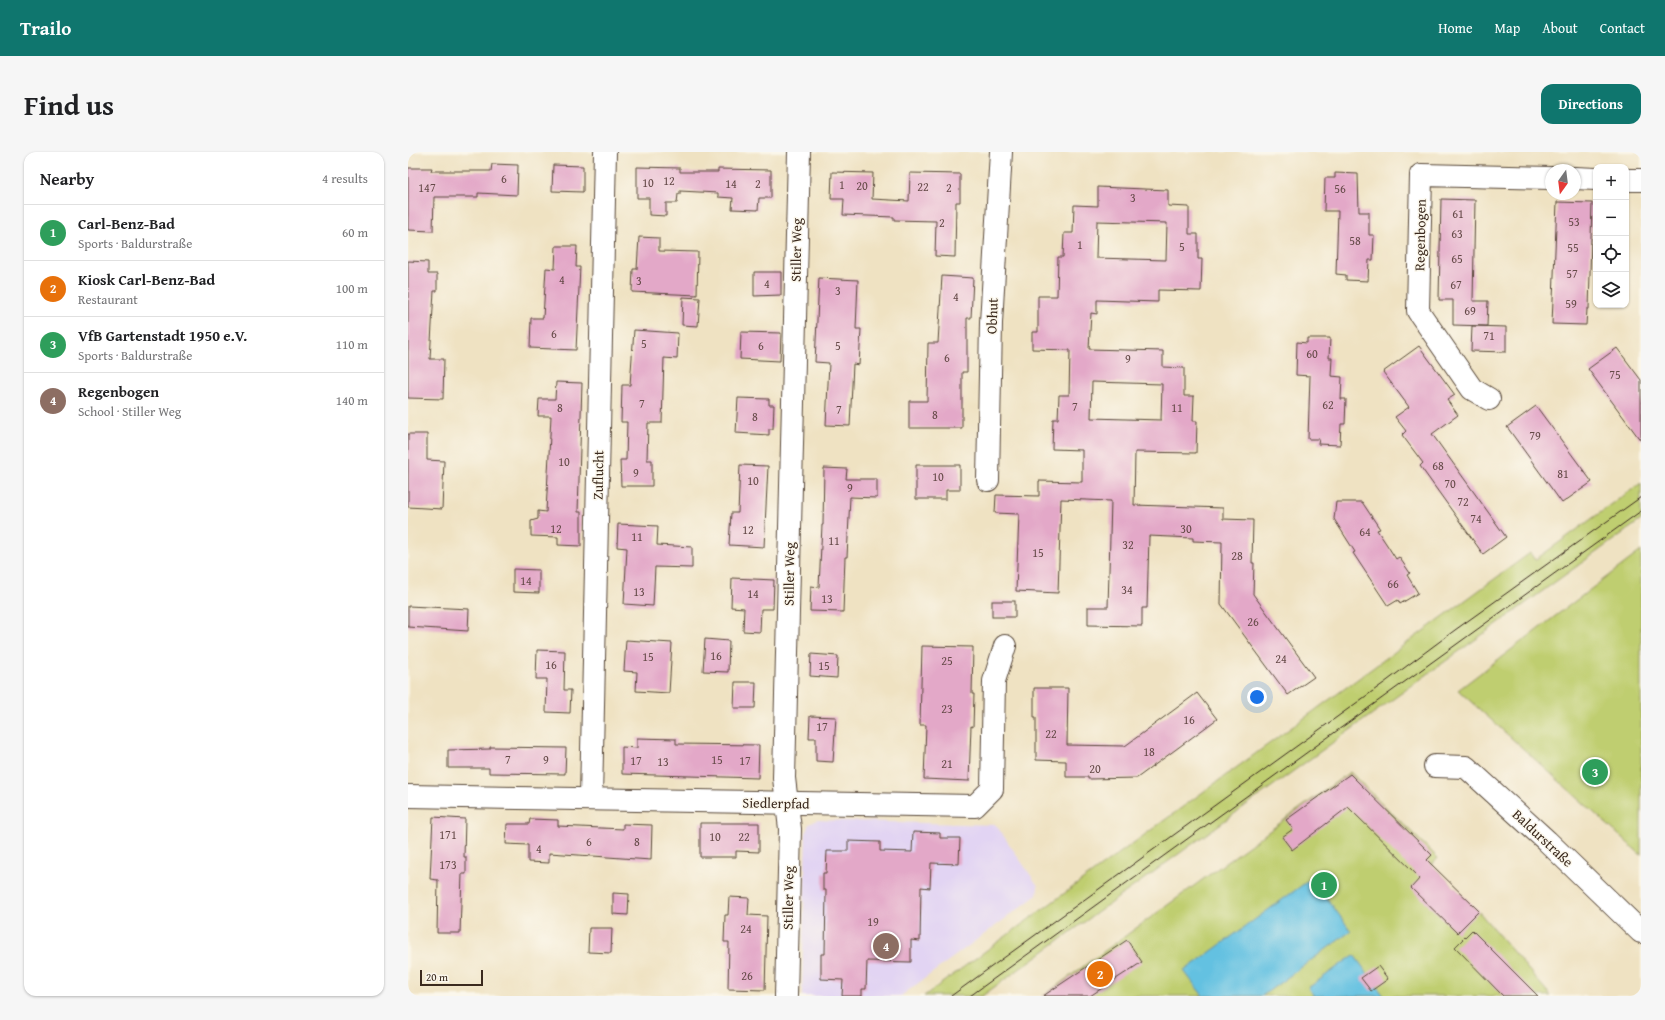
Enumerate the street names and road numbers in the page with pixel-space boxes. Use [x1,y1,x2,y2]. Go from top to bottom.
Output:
street label: Regenbogen [1409,199,1431,271]
street label: Stiller Weg [785,218,807,282]
street label: Obhut [981,298,1003,334]
street label: Zuflucht [588,450,608,500]
street label: Stiller Weg [778,542,800,606]
street label: Siedlerpfad [742,792,810,814]
street label: Baldurstraße [1508,804,1578,872]
street label: Stiller Weg [777,866,799,930]

